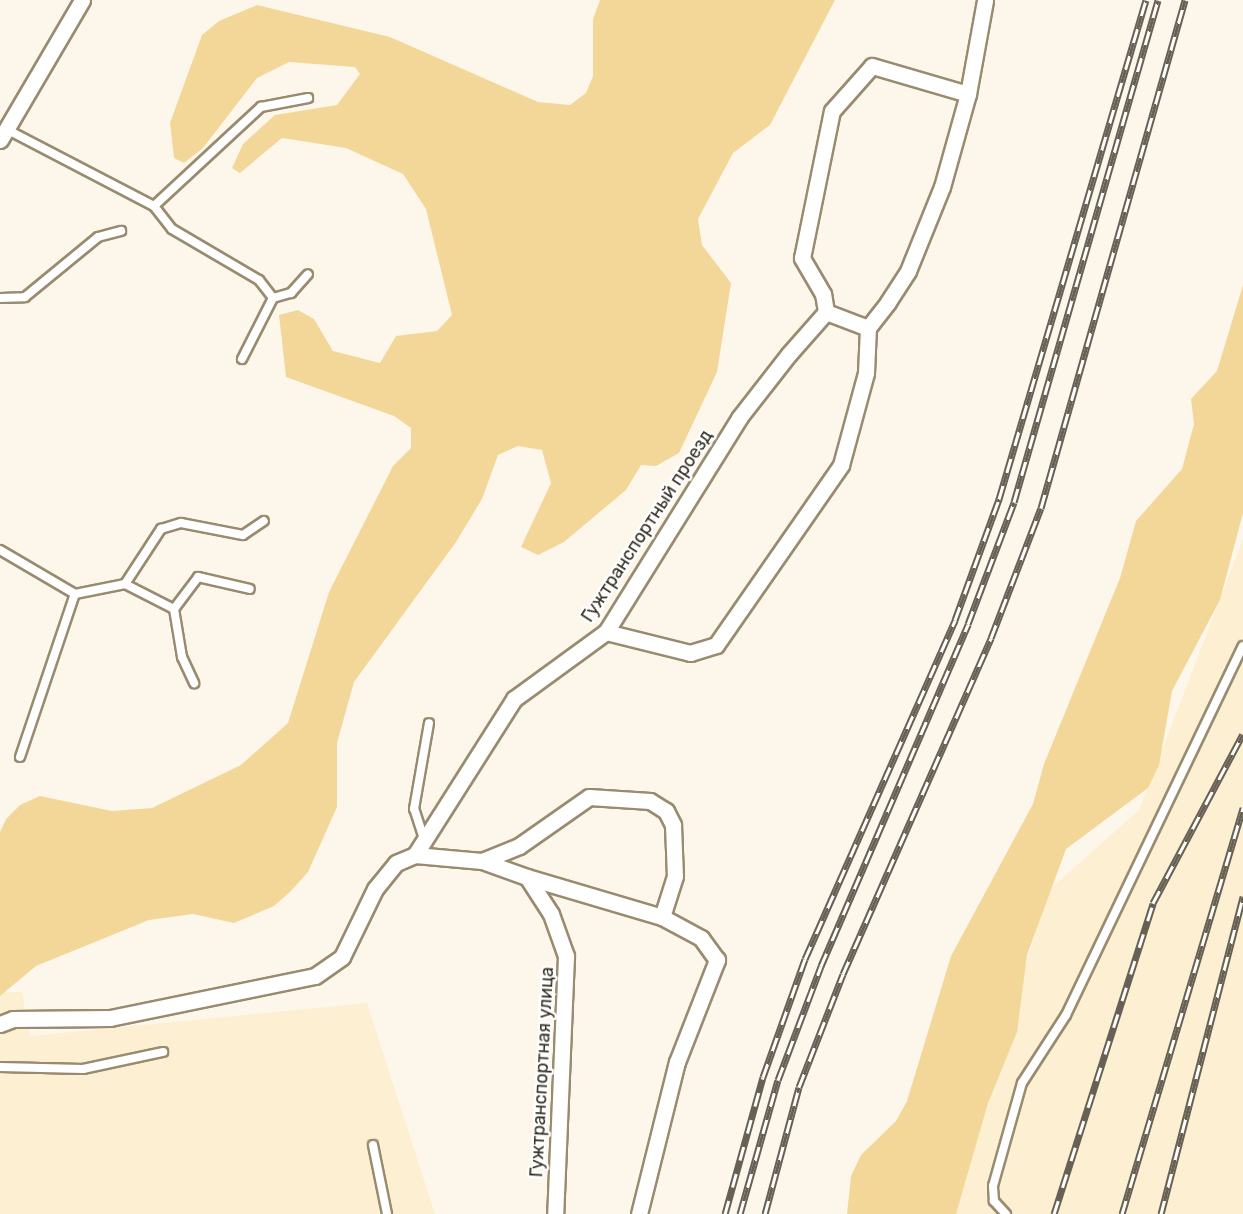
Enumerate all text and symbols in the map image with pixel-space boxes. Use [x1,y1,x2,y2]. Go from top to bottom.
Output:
street label: Гужтранспортный проезд [577,426,717,626]
street label: Гужтранспортная улица [526,966,558,1178]

